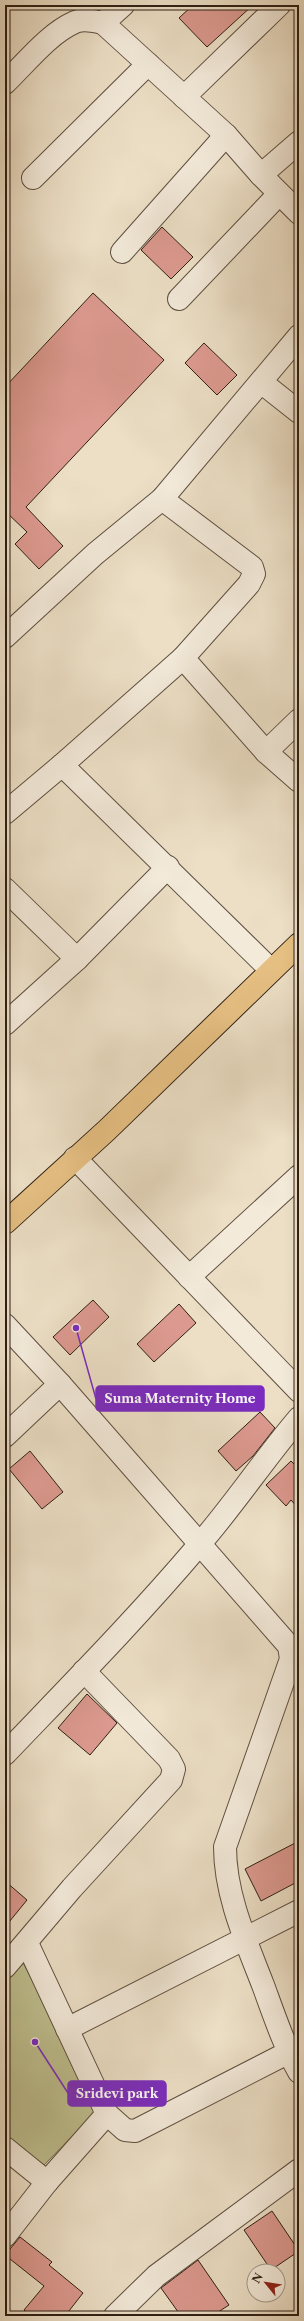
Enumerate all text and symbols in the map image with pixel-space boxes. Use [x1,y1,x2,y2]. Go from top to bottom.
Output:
callout: Suma Maternity Home [96,1386,264,1411]
text: Suma Maternity Home [104,1390,256,1406]
callout: Sridevi park [68,2081,166,2106]
text: Sridevi park [76,2085,159,2101]
north arrow [246,2263,286,2303]
text: N [249,2270,266,2286]

